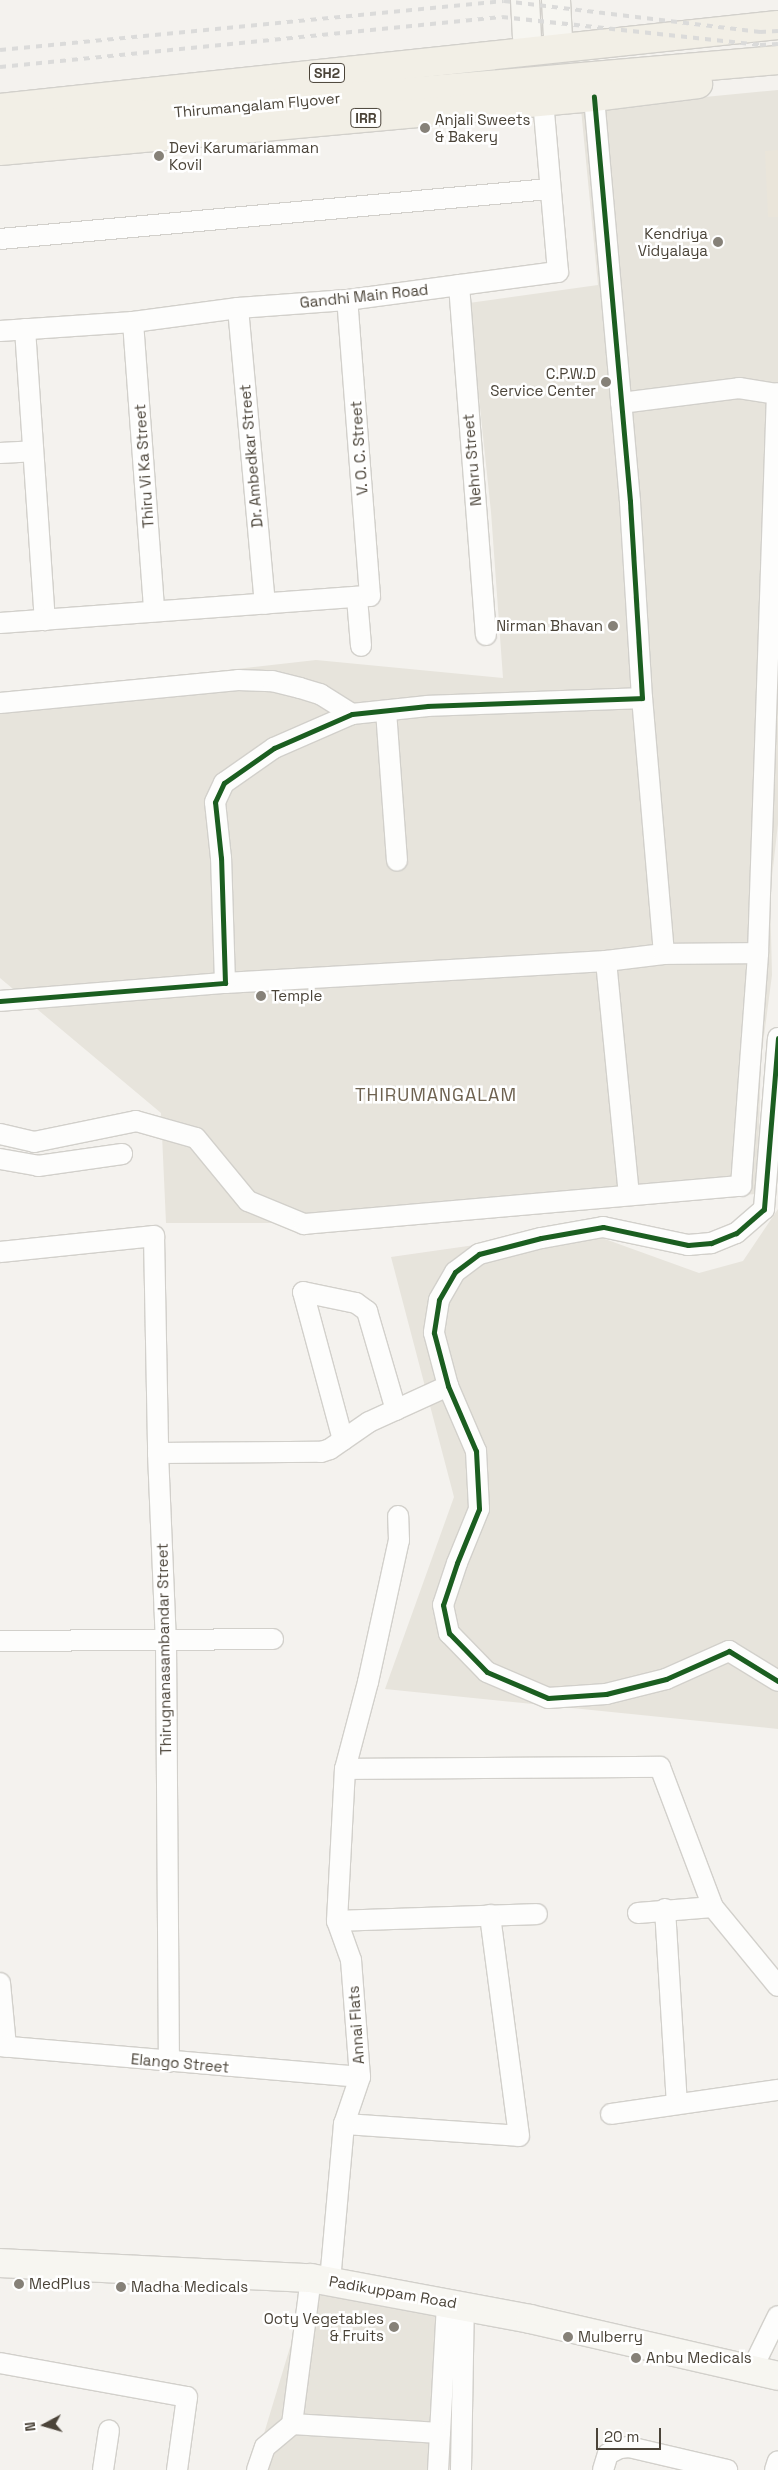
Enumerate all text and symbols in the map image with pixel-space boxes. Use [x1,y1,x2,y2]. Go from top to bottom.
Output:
road number: SH2 [308,62,346,84]
street label: Thirumangalam Flyover [173,89,341,121]
road number: IRR [350,106,382,130]
place label: Anjali Sweets & Bakery [435,110,531,145]
marker: Anjali Sweets & Bakery [419,122,431,134]
place label: Devi Karumariamman Kovil [169,138,319,173]
marker: Devi Karumariamman Kovil [153,150,165,162]
place label: Kendriya Vidyalaya [638,224,708,259]
marker: Kendriya Vidyalaya [712,236,724,248]
street label: Gandhi Main Road [299,280,429,312]
place label: C.P.W.D Service Center [490,364,596,399]
marker: C.P.W.D Service Center [600,376,612,388]
street label: Dr. Ambedkar Street [236,383,266,529]
street label: V. O. C. Street [347,399,371,497]
street label: Thiru Vi Ka Street [131,403,157,529]
street label: Nehru Street [459,413,485,507]
place label: Nirman Bhavan [496,617,603,635]
marker: Nirman Bhavan [607,620,619,632]
place label: Temple [271,987,322,1005]
marker: Temple [255,990,267,1002]
district label: THIRUMANGALAM [353,1084,519,1106]
street label: Thirugnanasambandar Street [153,1543,175,1755]
street label: Annai Flats [344,1985,368,2065]
street label: Elango Street [130,2050,230,2076]
street label: Padikuppam Road [328,2272,458,2312]
place label: MedPlus [29,2275,90,2293]
marker: MedPlus [13,2278,25,2290]
place label: Madha Medicals [131,2278,248,2296]
marker: Madha Medicals [115,2281,127,2293]
place label: Ooty Vegetables & Fruits [264,2309,384,2344]
marker: Ooty Vegetables & Fruits [388,2321,400,2333]
place label: Mulberry [578,2328,643,2346]
marker: Mulberry [562,2331,574,2343]
place label: Anbu Medicals [646,2349,752,2367]
marker: Anbu Medicals [630,2352,642,2364]
north arrow [20,2400,70,2450]
scale bar [598,2418,663,2450]
text: N [21,2421,40,2432]
text: 20 m [604,2427,639,2446]

